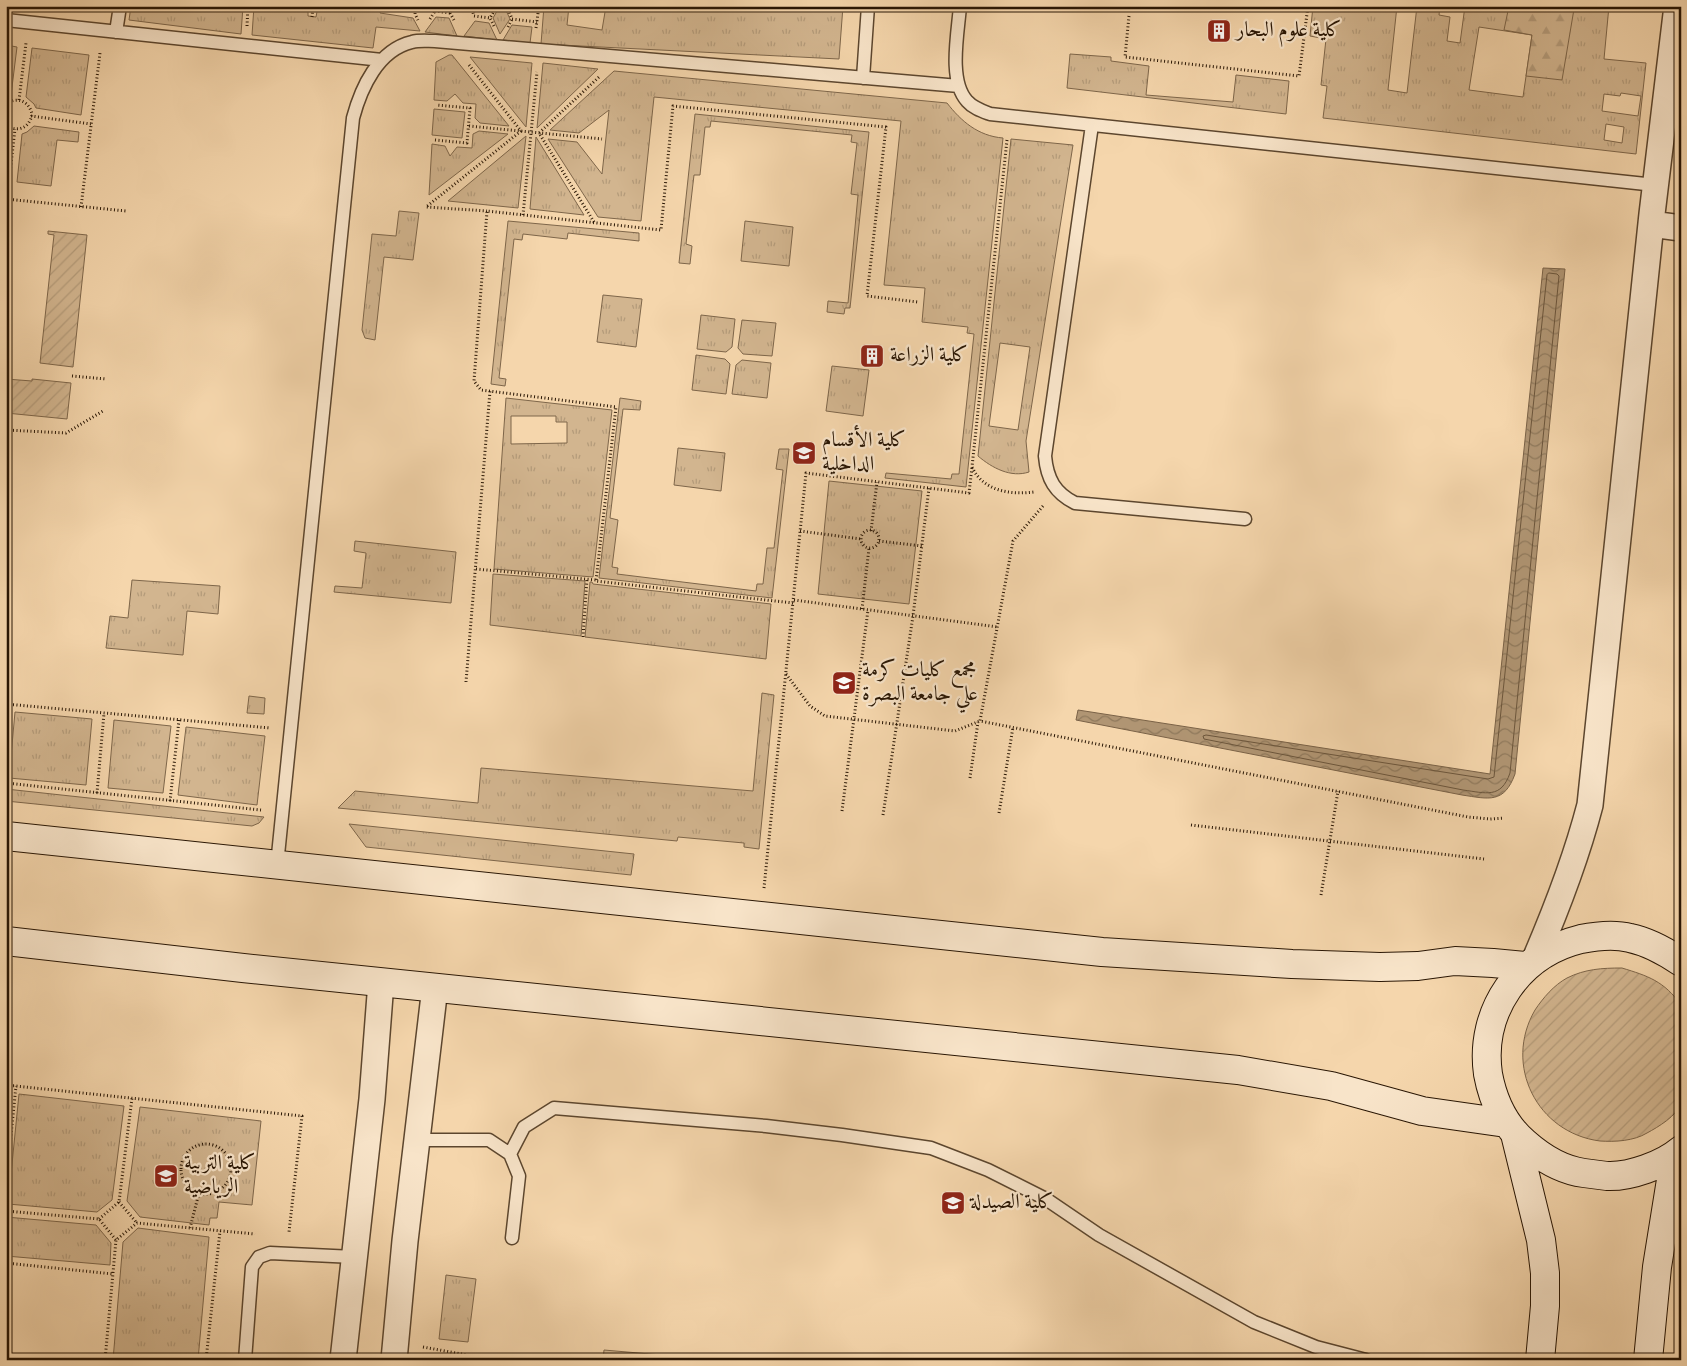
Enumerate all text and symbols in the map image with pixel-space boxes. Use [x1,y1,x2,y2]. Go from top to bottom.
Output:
place label: كلية علوم البحار [1234,16,1342,47]
building icon: كلية علوم البحار [1206,18,1232,44]
place label: كلية الزراعة [890,341,968,371]
building icon: كلية الزراعة [859,343,885,369]
place label: كلية الأقسام الداخلية [822,424,906,480]
school or university icon: كلية الأقسام الداخلية [791,440,817,466]
place label: مجمع كليات كرمة علي جامعة البصرة [862,656,978,713]
school or university icon: مجمع كليات كرمة علي جامعة البصرة [831,670,857,696]
place label: كلية التربية الرياضية [184,1149,256,1203]
school or university icon: كلية التربية الرياضية [153,1163,179,1189]
place label: كلية الصيدلة [969,1188,1054,1218]
school or university icon: كلية الصيدلة [940,1190,966,1216]

